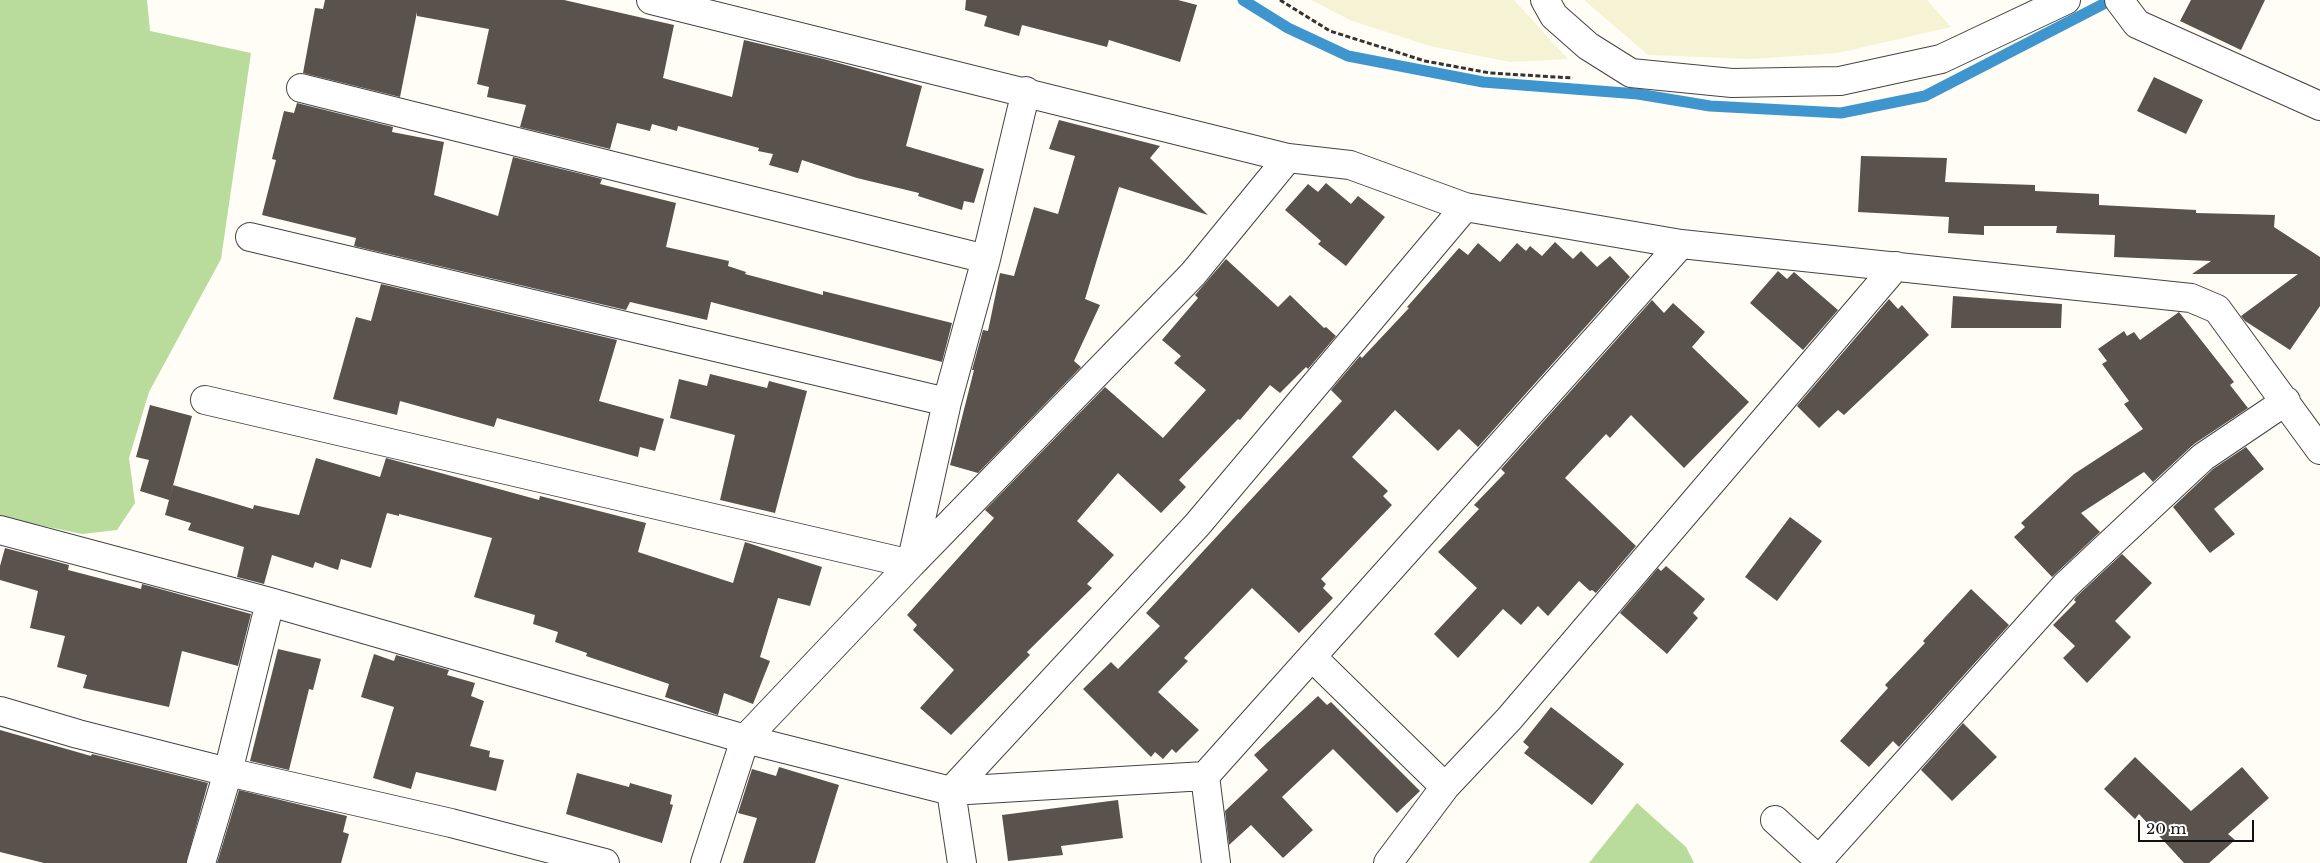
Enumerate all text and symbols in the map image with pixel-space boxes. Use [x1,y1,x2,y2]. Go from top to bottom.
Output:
scale bar [2140,810,2256,842]
text: 20 m [2146,819,2186,838]

